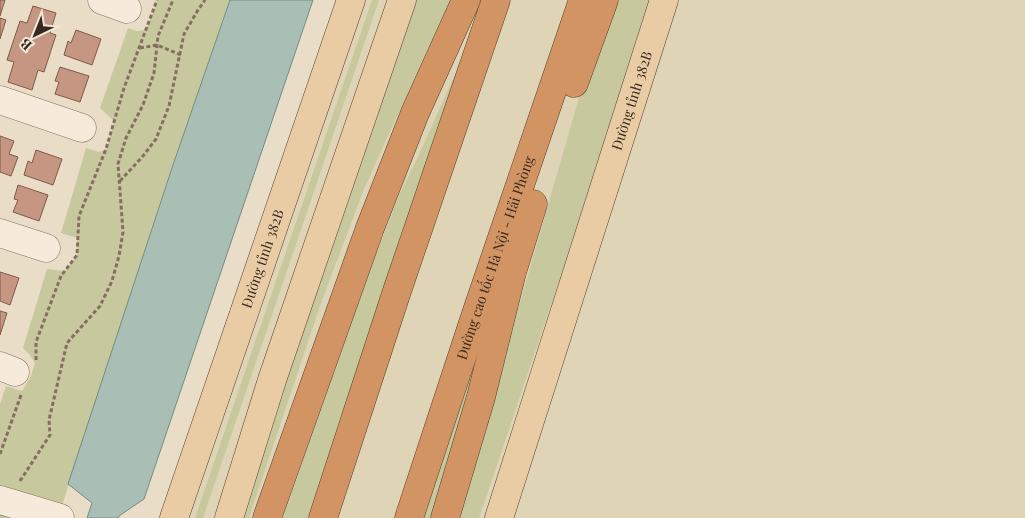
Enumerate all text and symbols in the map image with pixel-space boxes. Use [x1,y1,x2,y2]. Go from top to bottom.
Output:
north arrow [10,10,60,60]
text: B [16,35,36,55]
street label: Đường tỉnh 382B [607,48,656,153]
street label: Đường cao tốc Hà Nội - Hải Phòng [452,153,538,362]
street label: Đường tỉnh 382B [236,206,288,310]

